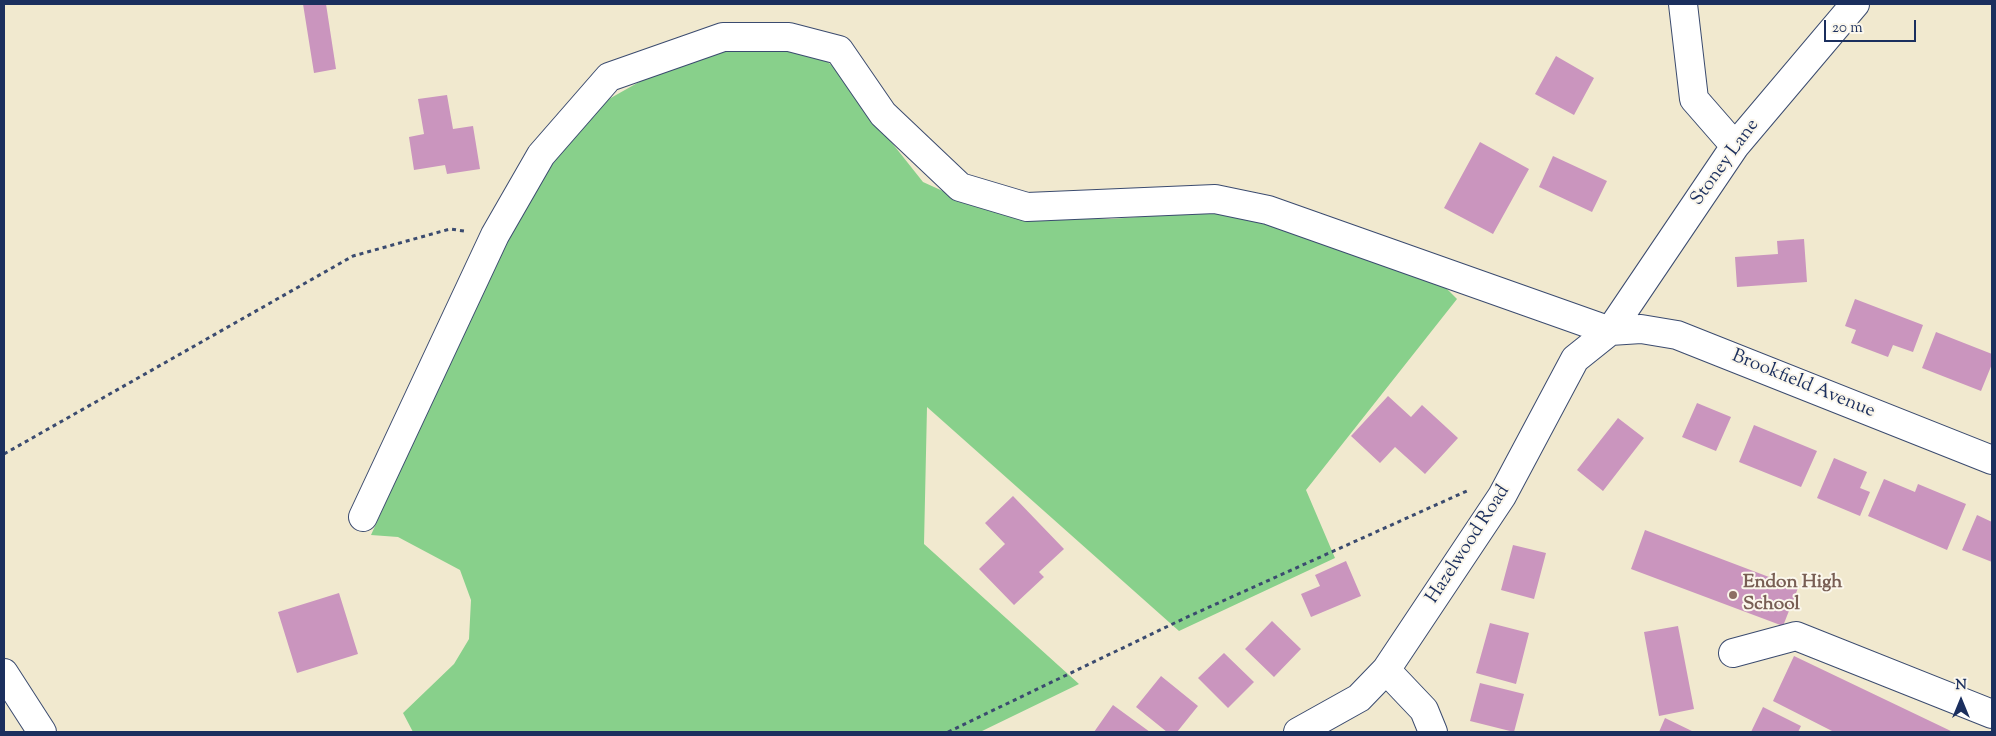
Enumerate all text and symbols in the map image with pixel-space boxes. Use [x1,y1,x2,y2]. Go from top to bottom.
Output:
scale bar [1826,10,1918,42]
text: 20 m [1832,18,1863,39]
street label: Stoney Lane [1687,115,1765,211]
street label: Brookfield Avenue [1728,346,1878,424]
street label: Hazelwood Road [1422,481,1516,609]
place label: Endon High School [1743,573,1842,617]
marker: Endon High School [1727,589,1739,601]
north arrow [1936,676,1986,726]
text: N [1955,676,1967,696]

